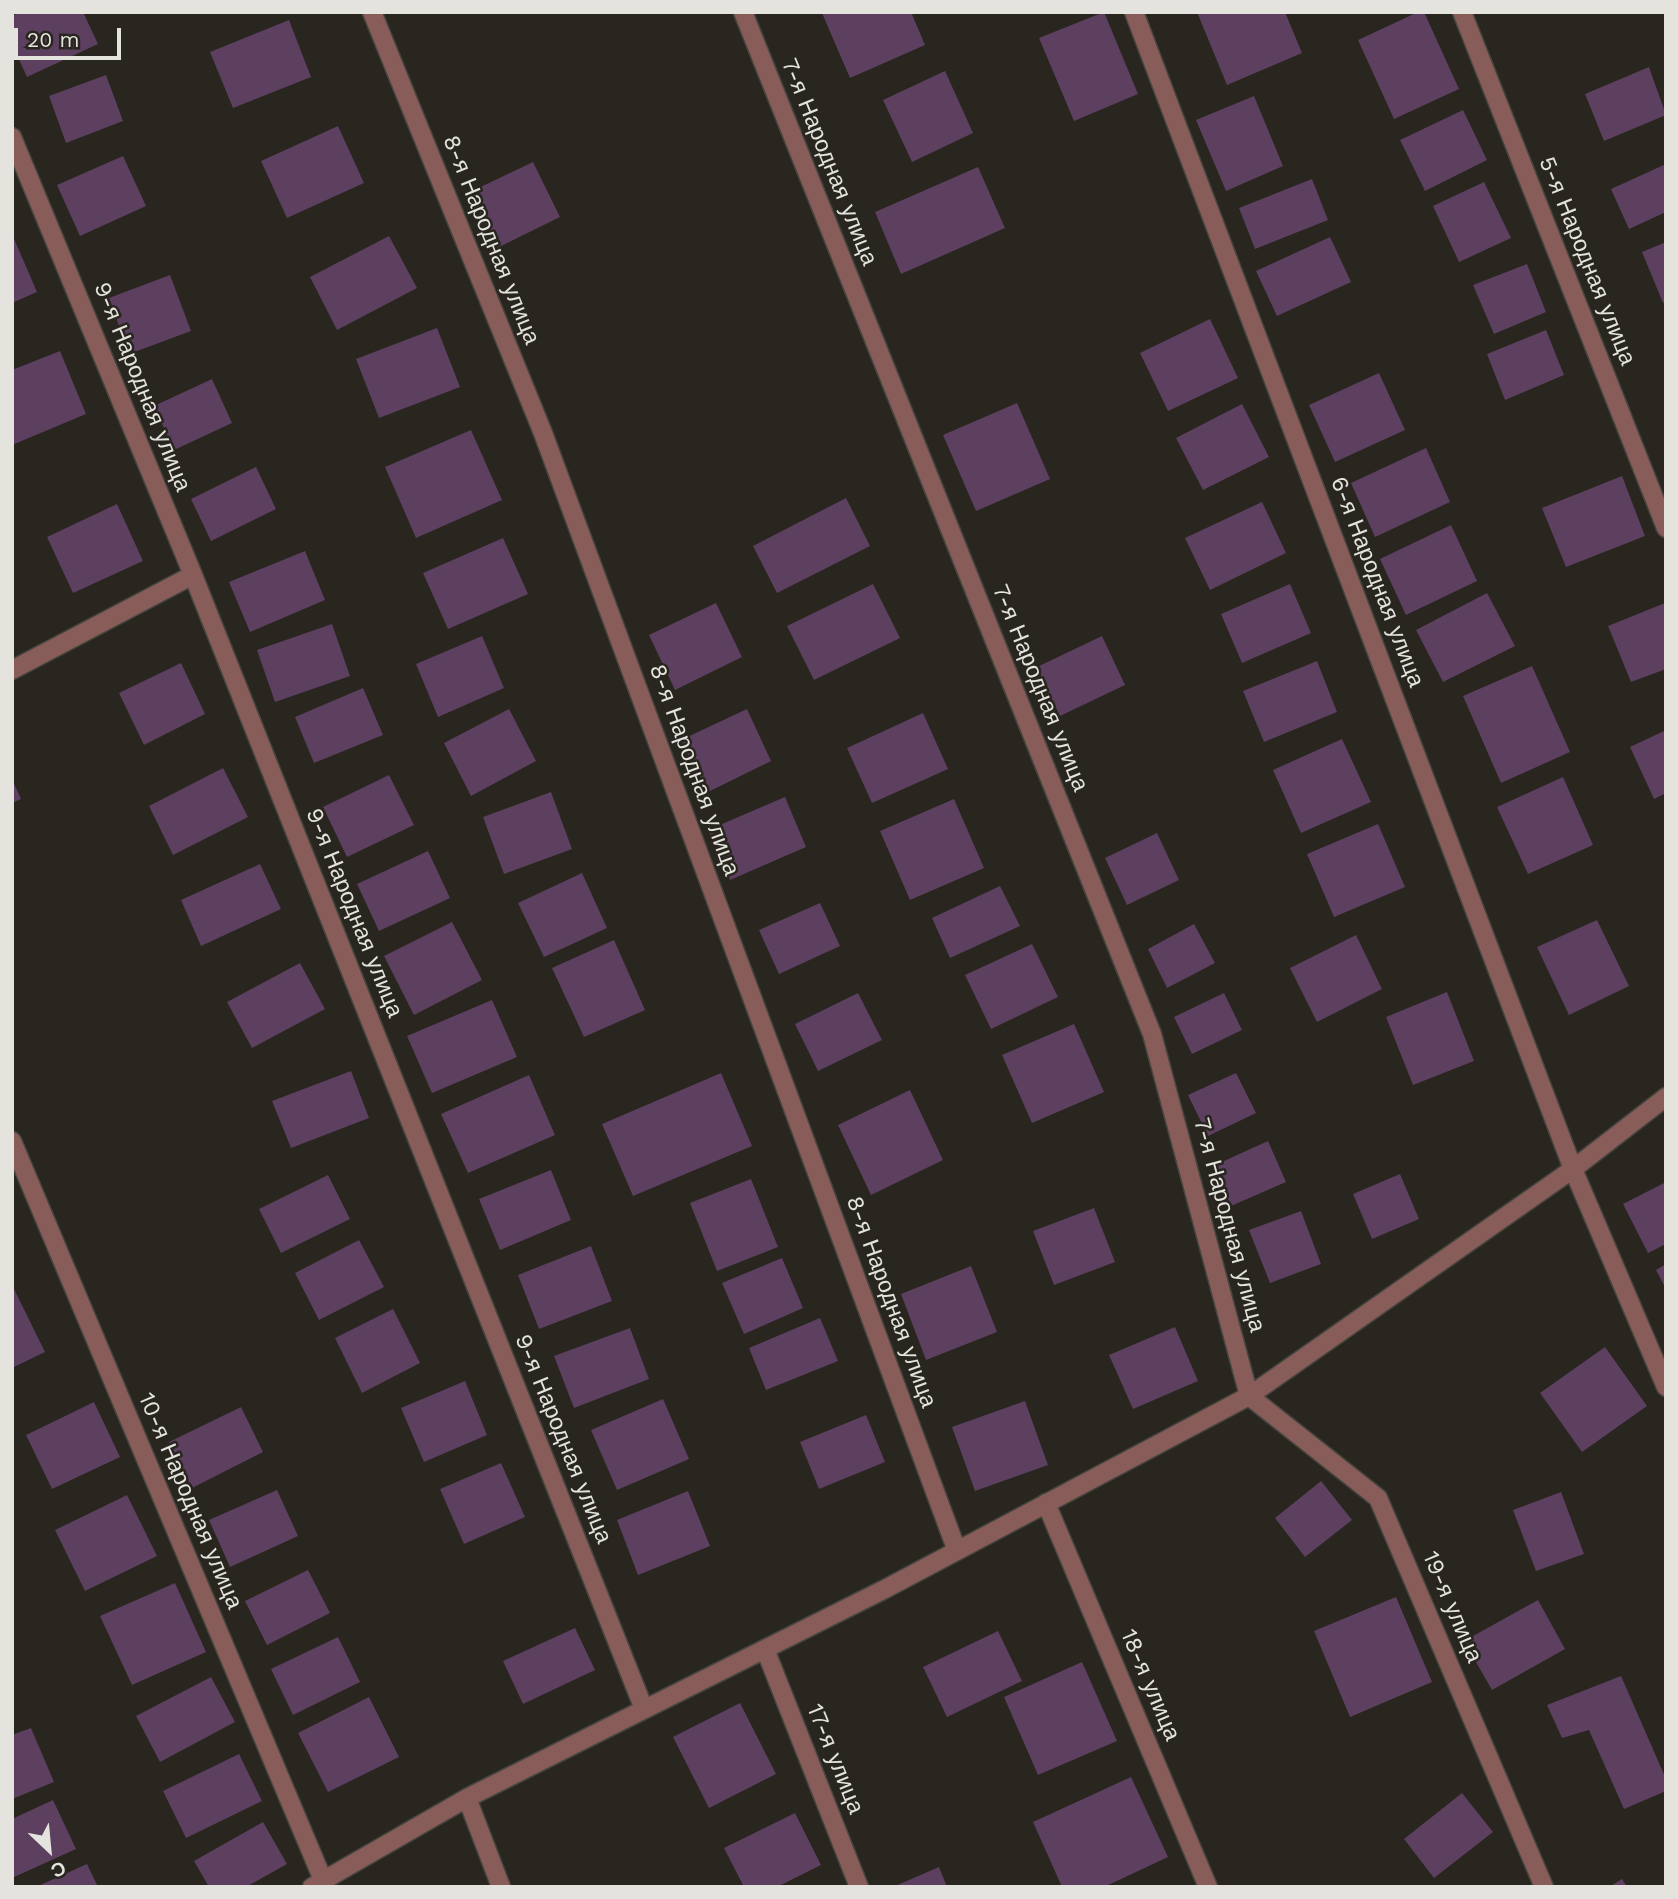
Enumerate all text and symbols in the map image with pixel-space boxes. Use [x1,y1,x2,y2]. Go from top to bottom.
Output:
scale bar [18,14,124,58]
text: 20 m [27,27,79,52]
street label: 7-я Народная улица [775,55,883,269]
street label: 8-я Народная улица [436,131,546,349]
street label: 5-я Народная улица [1533,153,1641,369]
street label: 9-я Народная улица [87,278,197,496]
street label: 6-я Народная улица [1324,473,1430,691]
street label: 7-я Народная улица [986,581,1094,795]
street label: 8-я Народная улица [643,660,745,880]
street label: 9-я Народная улица [299,804,409,1022]
street label: 7-я Народная улица [1187,1115,1271,1335]
street label: 8-я Народная улица [840,1192,942,1412]
street label: 9-я Народная улица [508,1330,618,1548]
street label: 10-я Народная улица [132,1389,248,1613]
street label: 19-я улица [1416,1547,1488,1667]
street label: 18-я улица [1114,1625,1186,1745]
street label: 17-я улица [800,1700,870,1818]
north arrow [14,1815,84,1885]
text: С [47,1856,70,1883]

